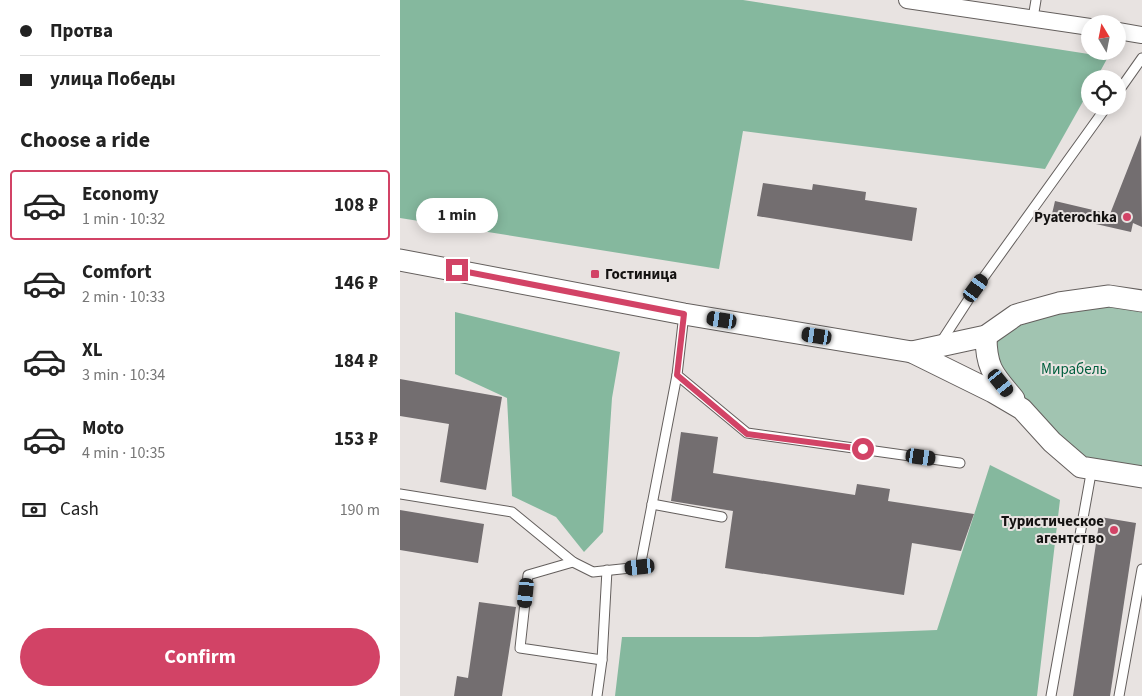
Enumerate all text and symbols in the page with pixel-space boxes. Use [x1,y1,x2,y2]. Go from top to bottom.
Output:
north arrow [1081,15,1126,60]
map controls [1081,15,1126,115]
text: Протва [50,18,113,45]
text: улица Победы [50,66,176,93]
button: locate [1081,70,1126,115]
text: Choose a ride [20,124,150,156]
text: Economy [82,181,159,208]
icon: car [22,183,67,228]
text: 108 ₽ [334,192,378,219]
callout: 1 min [416,198,498,232]
text: 1 min [438,204,476,226]
place label: Pyaterochka [1034,207,1117,228]
text: 1 min · 10:32 [82,208,165,230]
marker: Pyaterochka [1121,211,1133,223]
text: Comfort [82,259,152,286]
route end [446,259,468,281]
icon: car [22,261,67,306]
place label: Гостиница [605,264,677,285]
marker: Гостиница [589,268,601,280]
text: 146 ₽ [334,270,378,297]
car [961,271,990,305]
text: 2 min · 10:33 [82,286,165,308]
car [706,310,737,330]
car [801,326,832,346]
text: XL [82,337,103,364]
icon: car [22,339,67,384]
text: 184 ₽ [334,348,378,375]
park label: Мирабель [1041,359,1107,380]
text: 3 min · 10:34 [82,364,165,386]
car [985,367,1016,399]
text: Moto [82,415,124,442]
icon: car [22,417,67,462]
text: 153 ₽ [334,426,378,453]
route start [852,438,874,460]
text: 4 min · 10:35 [82,442,165,464]
car [905,447,936,467]
icon: cash [20,496,48,524]
text: Cash [60,496,99,523]
text: 190 m [340,499,380,521]
place label: Туристическое агентство [1001,511,1104,549]
marker: Туристическое агентство [1108,524,1120,536]
car [624,558,655,576]
car [516,577,535,609]
button: Confirm [20,628,380,686]

